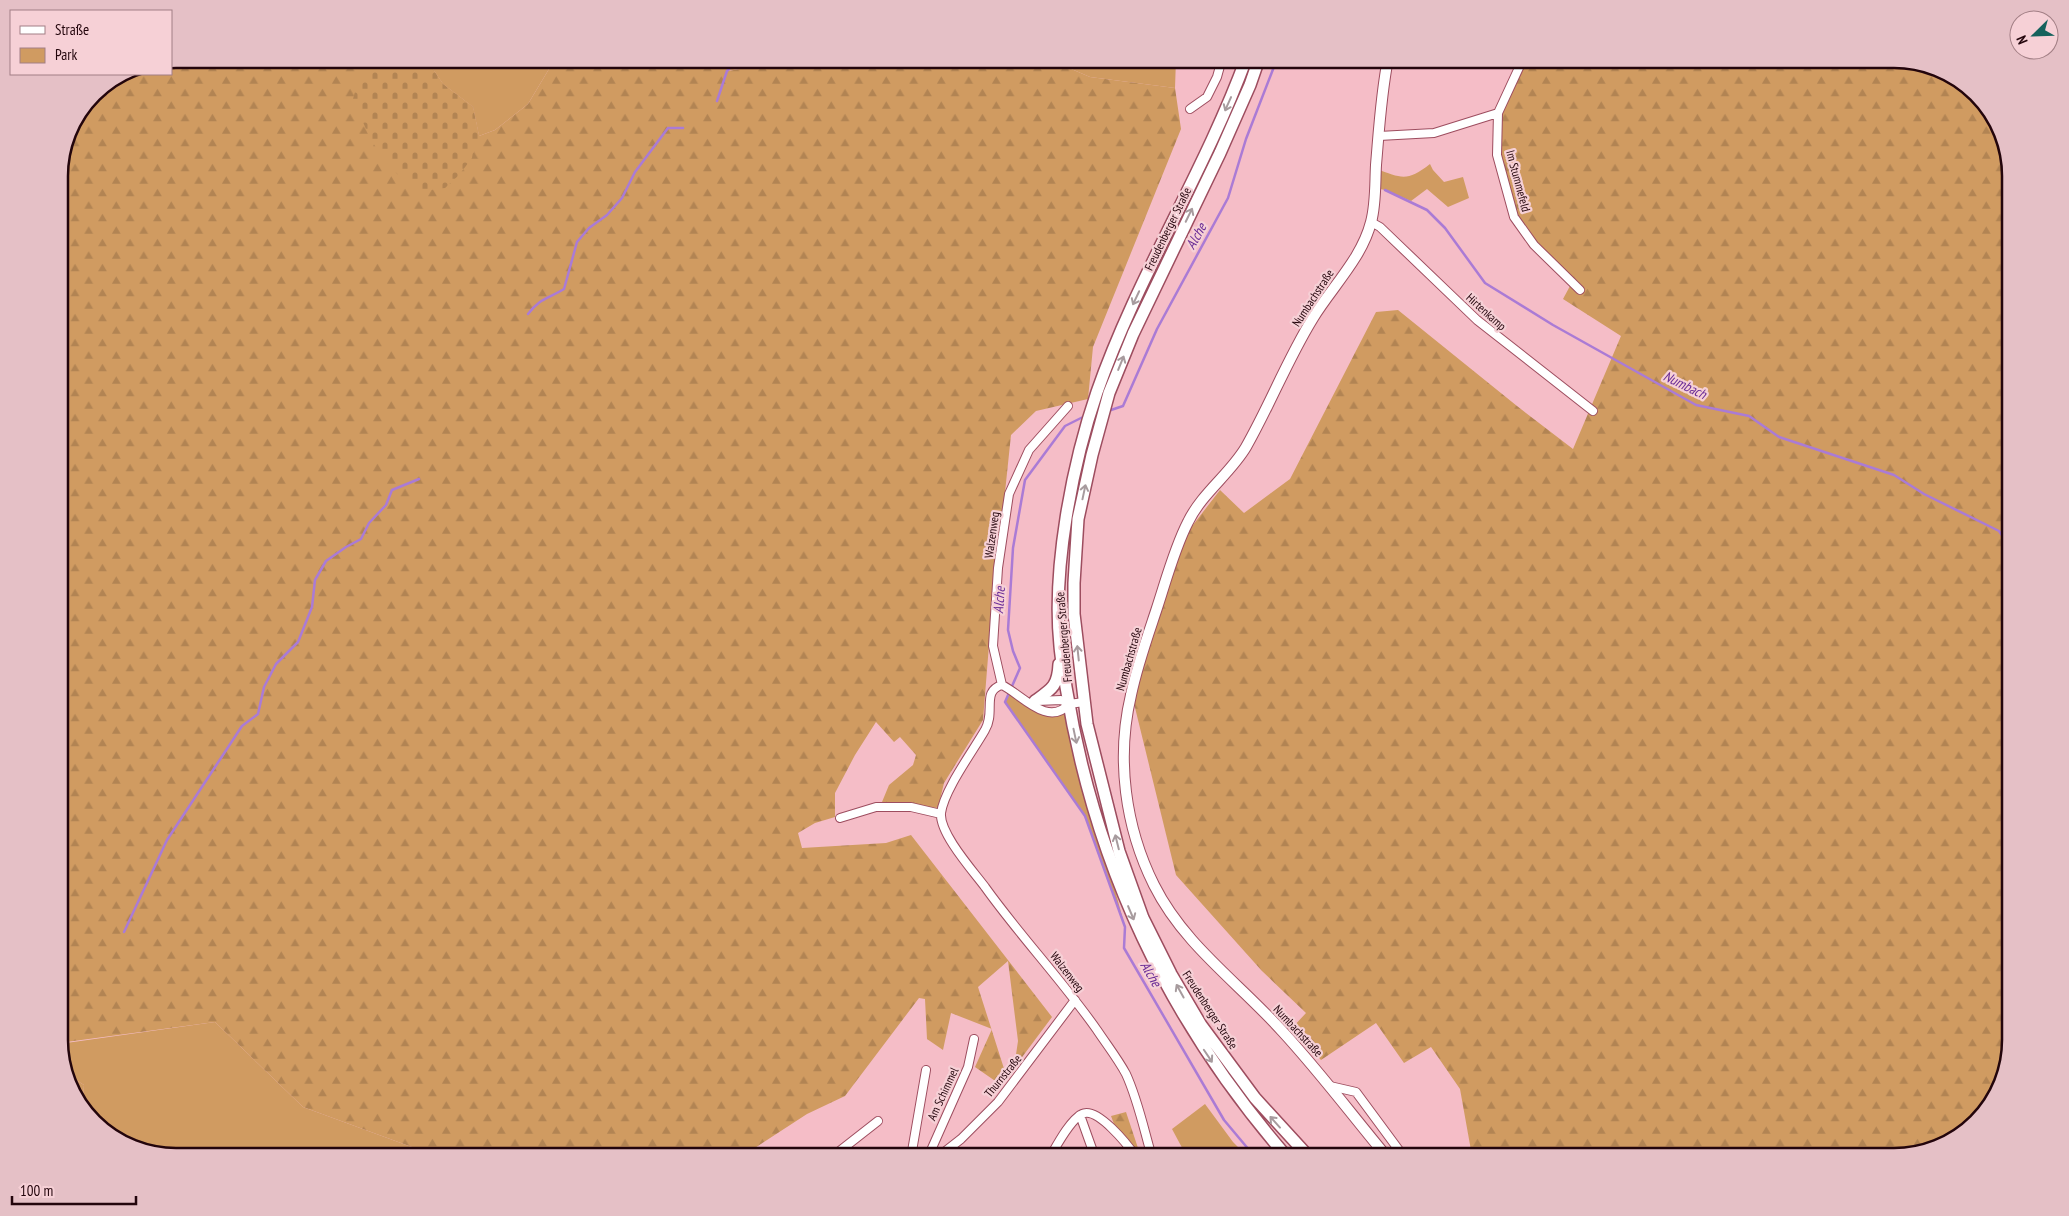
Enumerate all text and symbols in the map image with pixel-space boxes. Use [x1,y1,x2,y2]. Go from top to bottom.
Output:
legend [10,10,172,75]
north arrow [2009,10,2059,60]
text: Straße [55,20,89,39]
text: N [2012,33,2032,47]
text: Park [55,45,77,64]
one-way arrow [1222,96,1232,111]
street label: Im Stummefeld [1503,148,1534,213]
street label: Freudenberger Straße [1141,185,1194,273]
one-way arrow [1185,208,1194,223]
water label: Alche [1182,219,1211,252]
street label: Numbachstraße [1289,266,1337,329]
one-way arrow [1131,290,1140,305]
street label: Hirtenkamp [1463,290,1509,333]
one-way arrow [1117,356,1127,371]
water label: Numbach [1661,367,1710,403]
one-way arrow [1080,484,1089,500]
street label: Walzenweg [981,511,1002,559]
water label: Alche [989,585,1009,614]
street label: Freudenberger Straße [1052,591,1075,683]
street label: Numbachstraße [1112,625,1145,692]
one-way arrow [1073,646,1083,662]
one-way arrow [1071,728,1080,744]
one-way arrow [1112,834,1121,850]
one-way arrow [1126,905,1136,920]
street label: Walzenweg [1047,949,1088,995]
water label: Alche [1137,958,1166,991]
street label: Freudenberger Straße [1179,968,1241,1052]
one-way arrow [1175,983,1185,998]
street label: Numbachstraße [1271,1002,1326,1060]
one-way arrow [1204,1048,1214,1062]
street label: Thurnstraße [981,1051,1024,1100]
street label: Am Schimmel [924,1065,961,1123]
one-way arrow [1270,1115,1281,1128]
scale bar [12,1174,136,1206]
text: 100 m [20,1181,53,1200]

